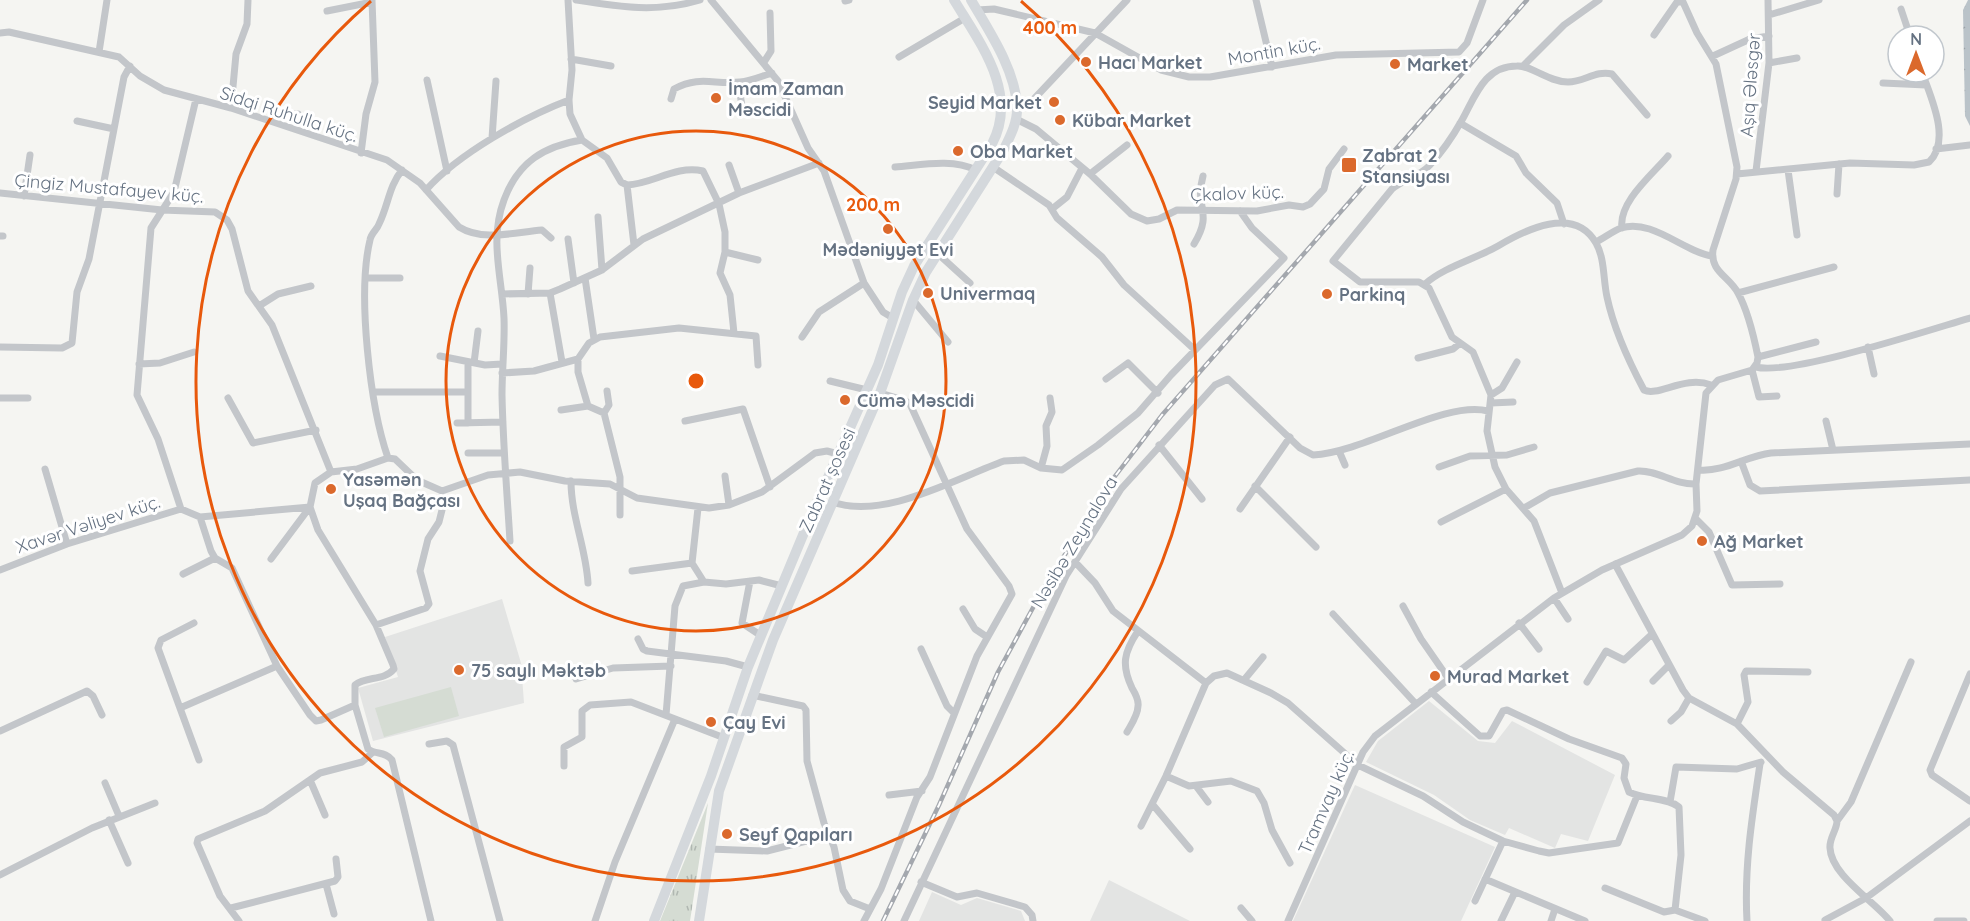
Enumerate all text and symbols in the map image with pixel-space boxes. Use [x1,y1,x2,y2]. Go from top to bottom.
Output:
text: 400 m [1023,16,1077,39]
north arrow [1886,24,1946,84]
text: N [1910,29,1922,49]
street label: Montin küç. [1226,32,1322,70]
street label: Aşıq Ələsgər [1735,32,1765,138]
place label: Hacı Market [1098,51,1203,74]
place label: Market [1407,53,1469,76]
marker: Hacı Market [1079,55,1093,69]
marker: Market [1388,57,1402,71]
place label: İmam Zaman Məscidi [728,77,844,121]
street label: Sidqi Ruhulla küç. [217,81,361,147]
marker: İmam Zaman Məscidi [709,91,723,105]
place label: Seyid Market [928,91,1042,114]
marker: Seyid Market [1047,95,1061,109]
place label: Kübar Market [1072,109,1191,132]
marker: Kübar Market [1053,113,1067,127]
place label: Oba Market [970,140,1073,163]
marker: Oba Market [951,144,965,158]
place label: Zabrat 2 Stansiyası [1362,144,1450,188]
marker: Zabrat 2 Stansiyası [1340,156,1358,174]
street label: Çingiz Mustafayev küç. [14,168,204,208]
street label: Çkalov küç. [1190,180,1284,206]
text: 200 m [846,193,900,216]
marker: Mədəniyyət Evi [881,222,895,236]
place label: Mədəniyyət Evi [823,238,953,261]
place label: Univermaq [940,282,1035,305]
place label: Parkinq [1339,283,1405,306]
marker: Univermaq [921,286,935,300]
marker: Parkinq [1320,287,1334,301]
centre of rings [686,371,706,391]
place label: Cümə Məscidi [857,389,974,412]
marker: Cümə Məscidi [838,393,852,407]
street label: Zabrat şosesi [794,424,860,536]
place label: Yasəmən Uşaq Bağçası [343,468,460,512]
street label: Nəsibə Zeynalova [1026,472,1122,612]
marker: Yasəmən Uşaq Bağçası [324,482,338,496]
street label: Xavər Vəliyev küç. [13,490,163,558]
place label: Ağ Market [1714,530,1804,553]
marker: Ağ Market [1695,534,1709,548]
place label: 75 saylı Məktəb [471,659,606,682]
marker: 75 saylı Məktəb [452,663,466,677]
place label: Murad Market [1447,665,1569,688]
marker: Murad Market [1428,669,1442,683]
place label: Çay Evi [723,711,786,734]
marker: Çay Evi [704,715,718,729]
street label: Tramvay küç. [1293,746,1359,858]
place label: Seyf Qapıları [739,823,852,846]
marker: Seyf Qapıları [720,827,734,841]

